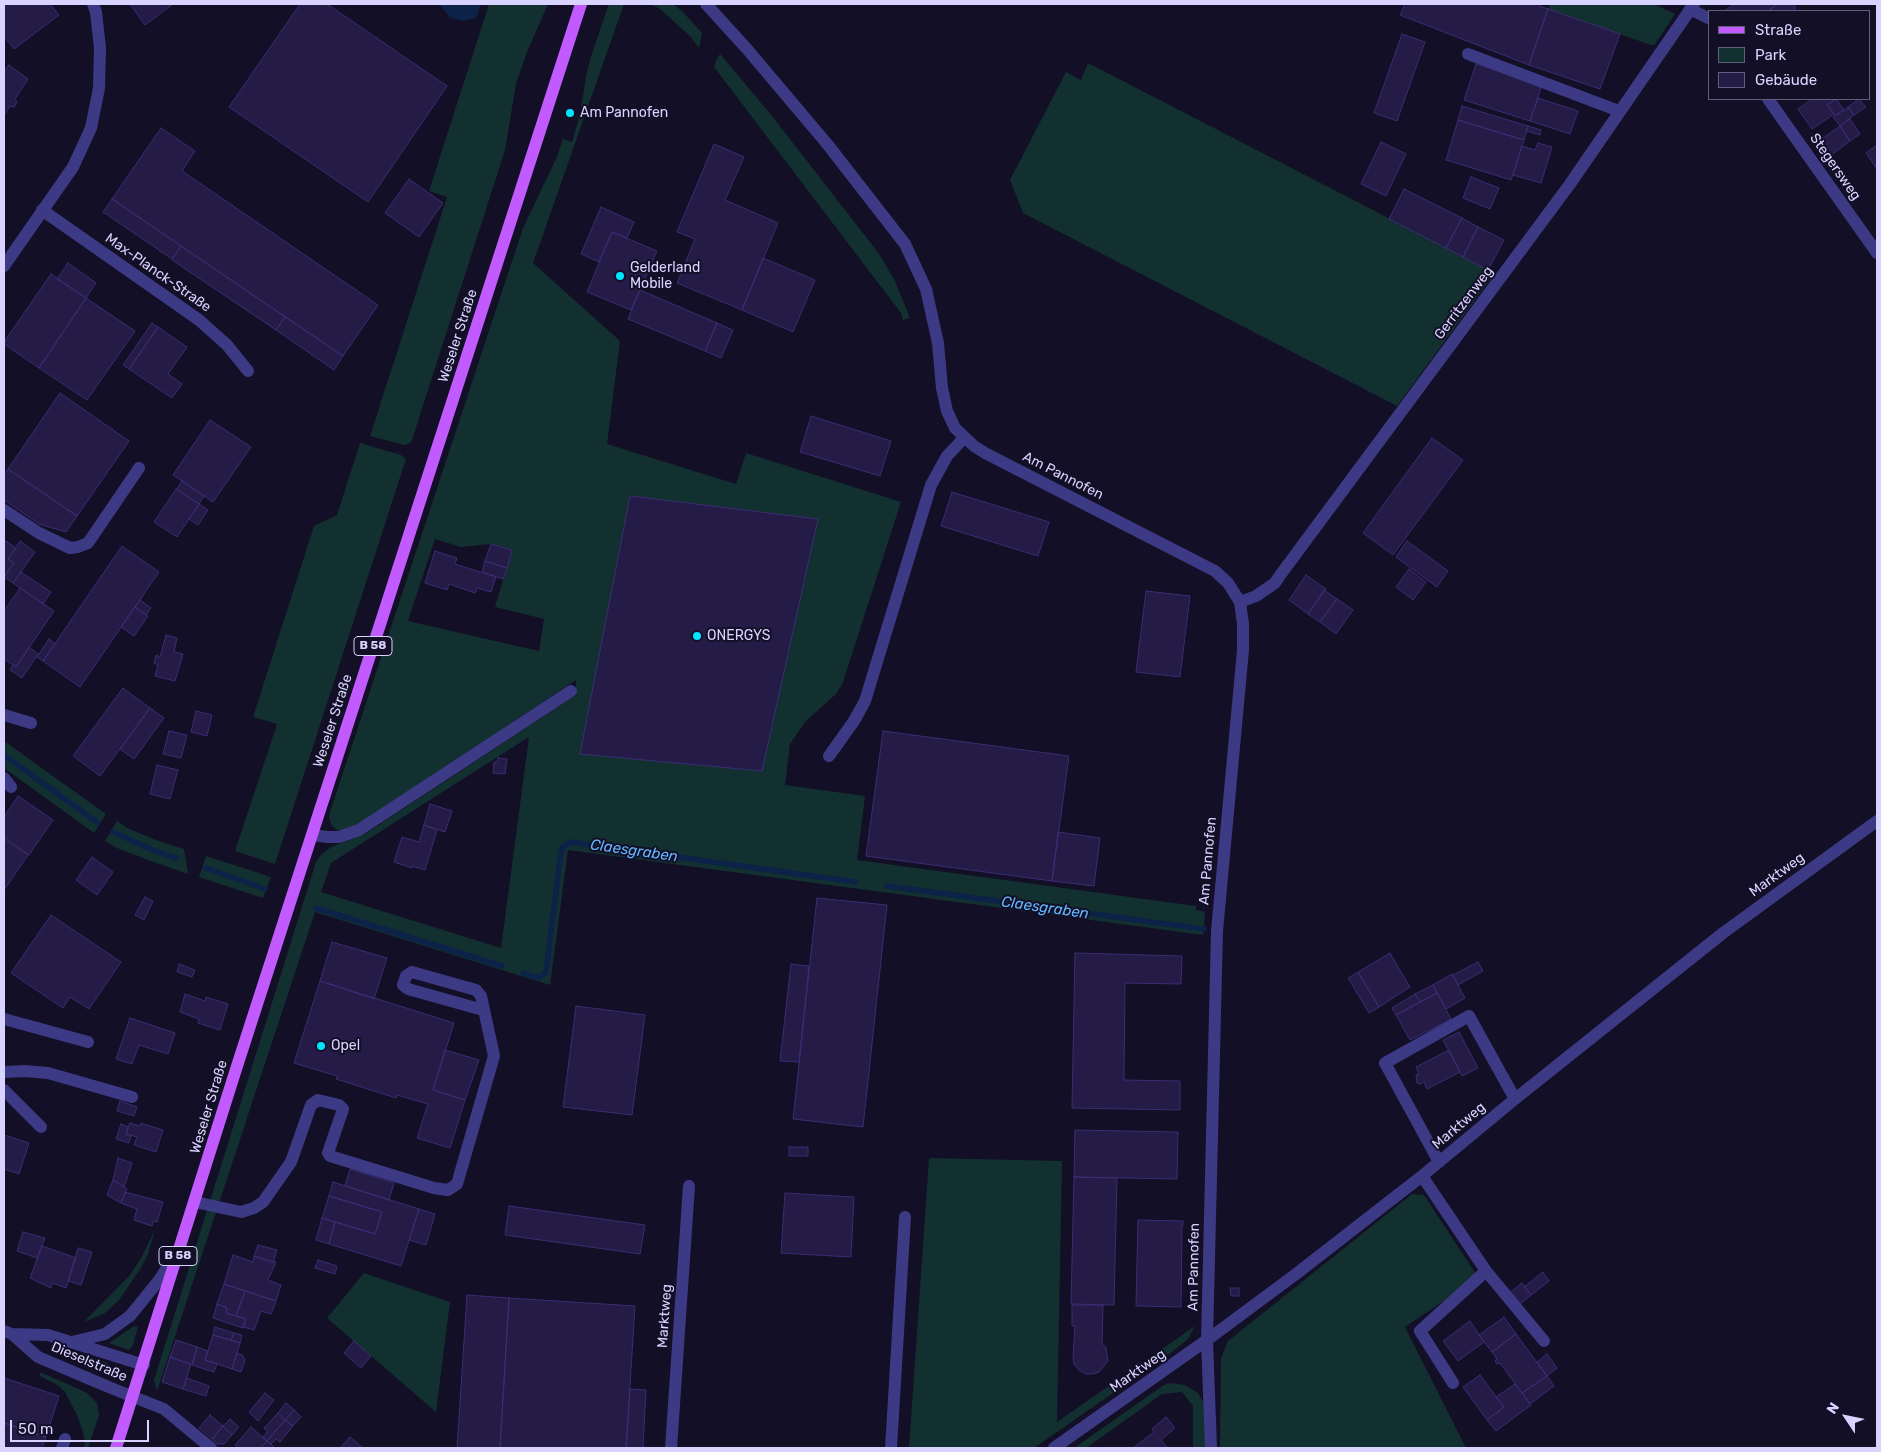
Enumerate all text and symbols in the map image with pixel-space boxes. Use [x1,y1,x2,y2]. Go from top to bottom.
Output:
legend [1708,10,1871,100]
text: Straße [1755,21,1801,39]
text: Park [1755,46,1786,64]
text: Gebäude [1755,71,1817,89]
place label: Am Pannofen [580,105,668,121]
marker: Am Pannofen [564,107,576,119]
street label: Stegersweg [1806,130,1864,204]
street label: Max-Planck-Straße [102,230,214,316]
place label: Gelderland Mobile [630,260,700,292]
street label: Gerritzenweg [1431,263,1497,343]
marker: Gelderland Mobile [614,270,626,282]
street label: Weseler Straße [435,287,481,385]
street label: Am Pannofen [1020,448,1106,504]
place label: ONERGYS [707,628,770,644]
marker: ONERGYS [691,630,703,642]
road number: B 58 [354,636,392,656]
street label: Weseler Straße [310,672,356,770]
street label: Am Pannofen [1196,816,1220,906]
water label: Claesgraben [589,836,679,866]
street label: Marktweg [1746,849,1808,901]
water label: Claesgraben [1000,893,1090,923]
place label: Opel [331,1038,360,1054]
marker: Opel [315,1040,327,1052]
street label: Weseler Straße [187,1058,231,1156]
street label: Marktweg [1429,1099,1489,1153]
street label: Am Pannofen [1185,1223,1203,1311]
road number: B 58 [159,1246,197,1266]
street label: Marktweg [654,1283,676,1349]
street label: Dieselstraße [48,1338,130,1386]
street label: Marktweg [1107,1346,1169,1396]
north arrow [1821,1392,1871,1442]
text: N [1823,1399,1843,1417]
scale bar [12,1410,151,1442]
text: 50 m [18,1420,53,1438]

